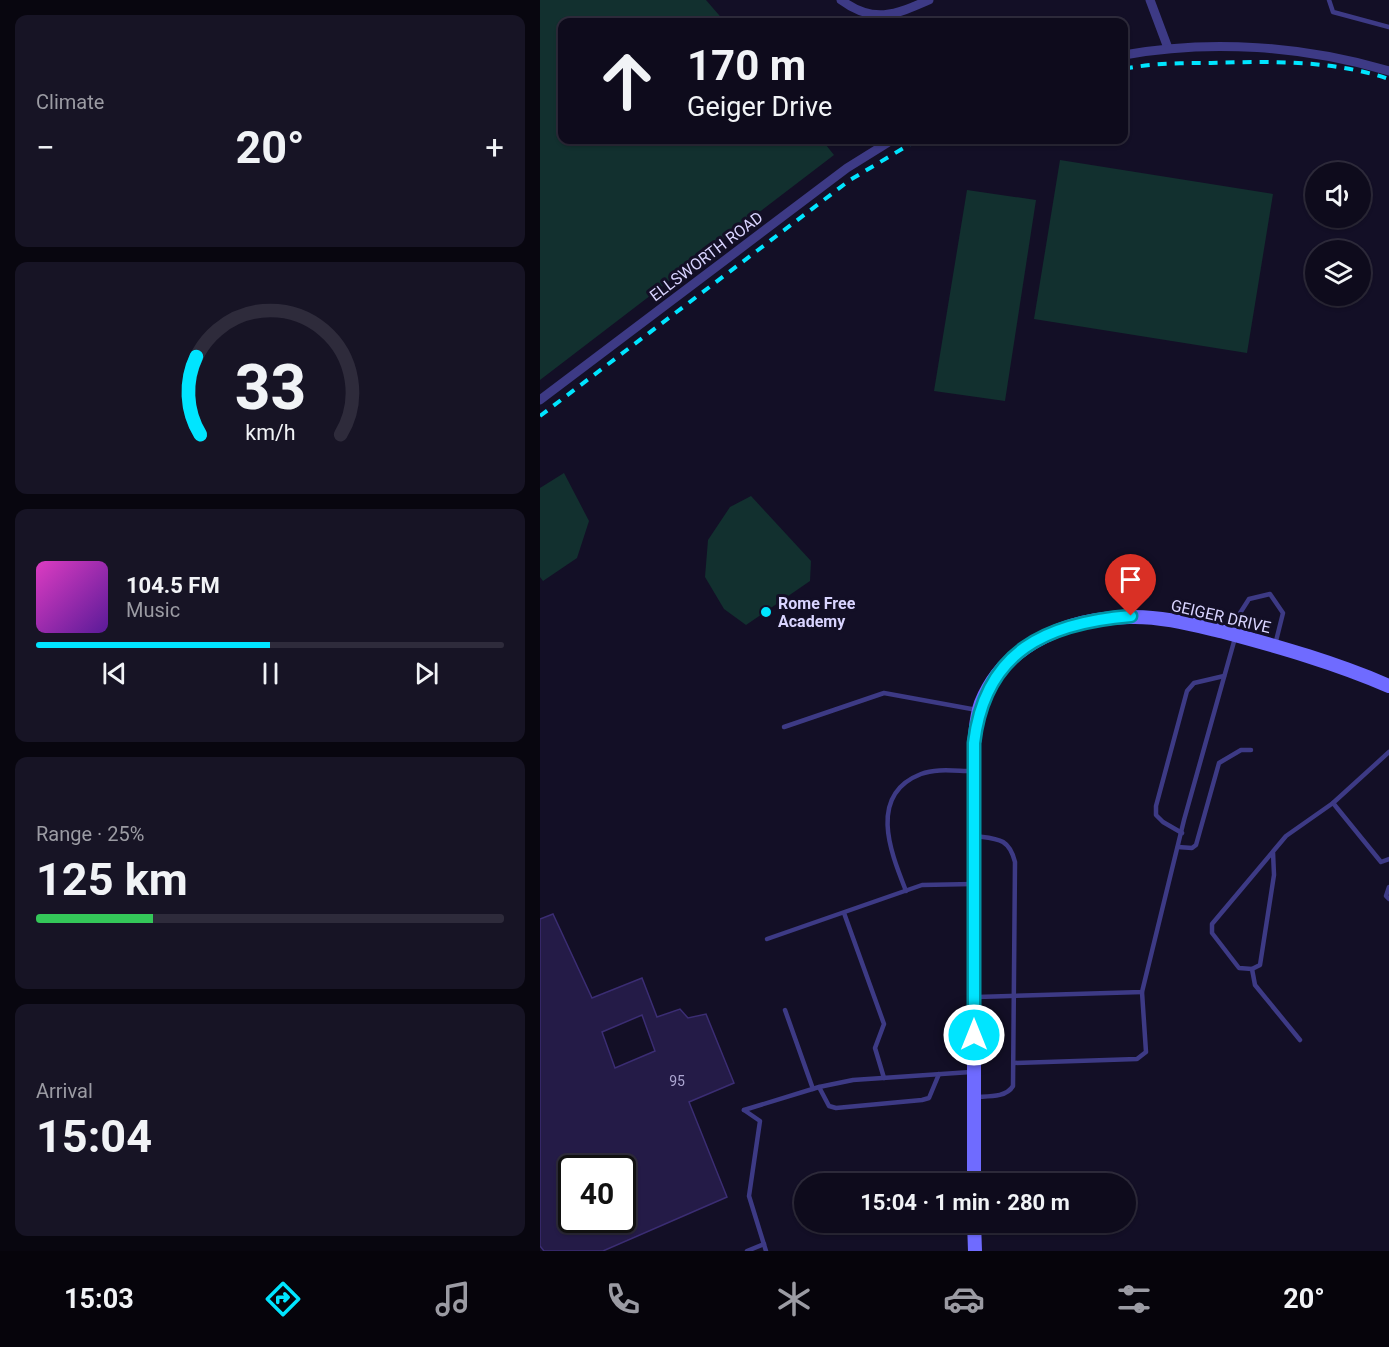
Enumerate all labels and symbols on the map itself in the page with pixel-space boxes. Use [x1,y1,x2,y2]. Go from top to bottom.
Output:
street label: ELLSWORTH ROAD [646,208,767,305]
pin [1105,554,1156,616]
place label: Rome Free Academy [778,594,856,631]
street label: GEIGER DRIVE [1169,596,1273,637]
marker: Rome Free Academy [759,605,773,619]
position arrow [942,1003,1006,1067]
house number: 95 [669,1073,685,1089]
speed limit sign: 40 [558,1155,636,1233]

